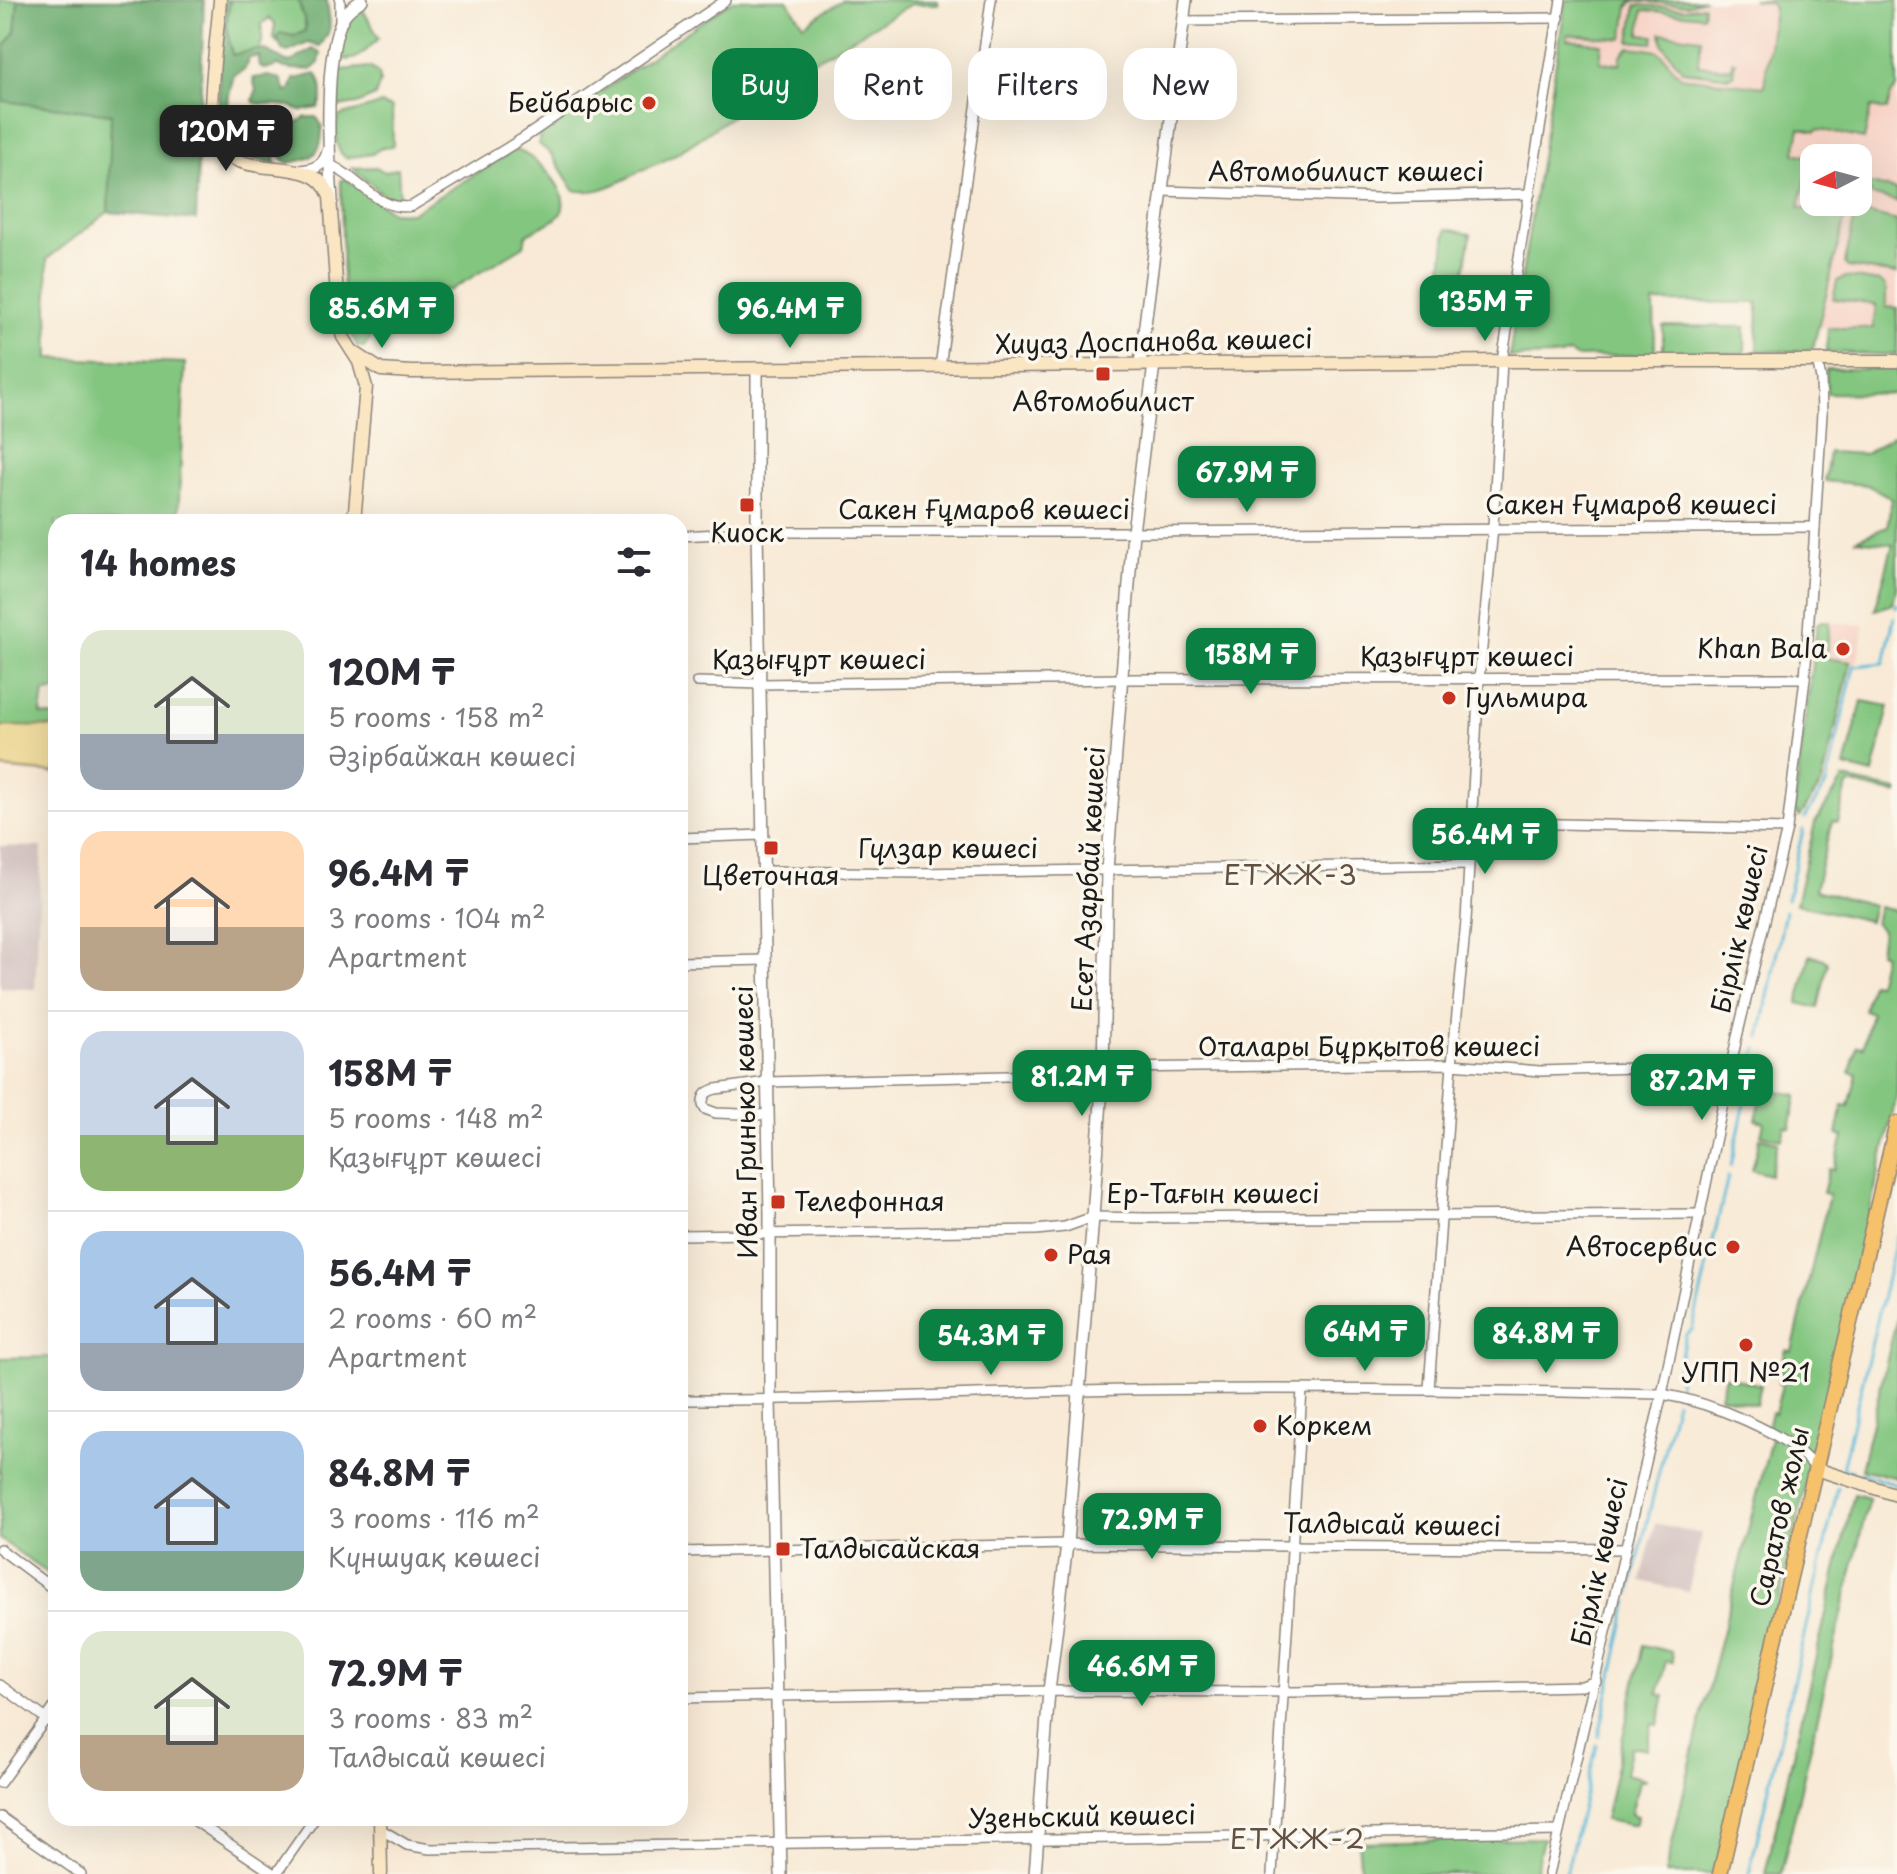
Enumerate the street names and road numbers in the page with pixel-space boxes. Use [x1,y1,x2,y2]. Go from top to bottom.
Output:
street label: Автомобилист көшесі [1208,151,1484,190]
street label: Хиуаз Доспанова көшесі [995,318,1313,363]
street label: Сакен Ғұмаров көшесі [1485,484,1777,523]
street label: Сакен Ғұмаров көшесі [838,489,1130,528]
street label: Қазығұрт көшесі [1360,636,1574,675]
street label: Қазығұрт көшесі [712,639,926,678]
street label: Есет Азарбай көшесі [1061,745,1114,1013]
street label: Гүлзар көшесі [858,828,1038,867]
street label: Бірлік көшесі [1700,841,1777,1017]
street label: Иван Гринько көшесі [723,985,766,1259]
street label: Оталары Бұрқытов көшесі [1198,1026,1540,1065]
street label: Ер-Тағын көшесі [1106,1173,1320,1212]
street label: Саратов жолы [1739,1423,1818,1611]
street label: Бірлік көшесі [1560,1474,1637,1650]
street label: Талдысай көшесі [1283,1502,1501,1545]
street label: Узеньский көшесі [968,1794,1196,1837]

